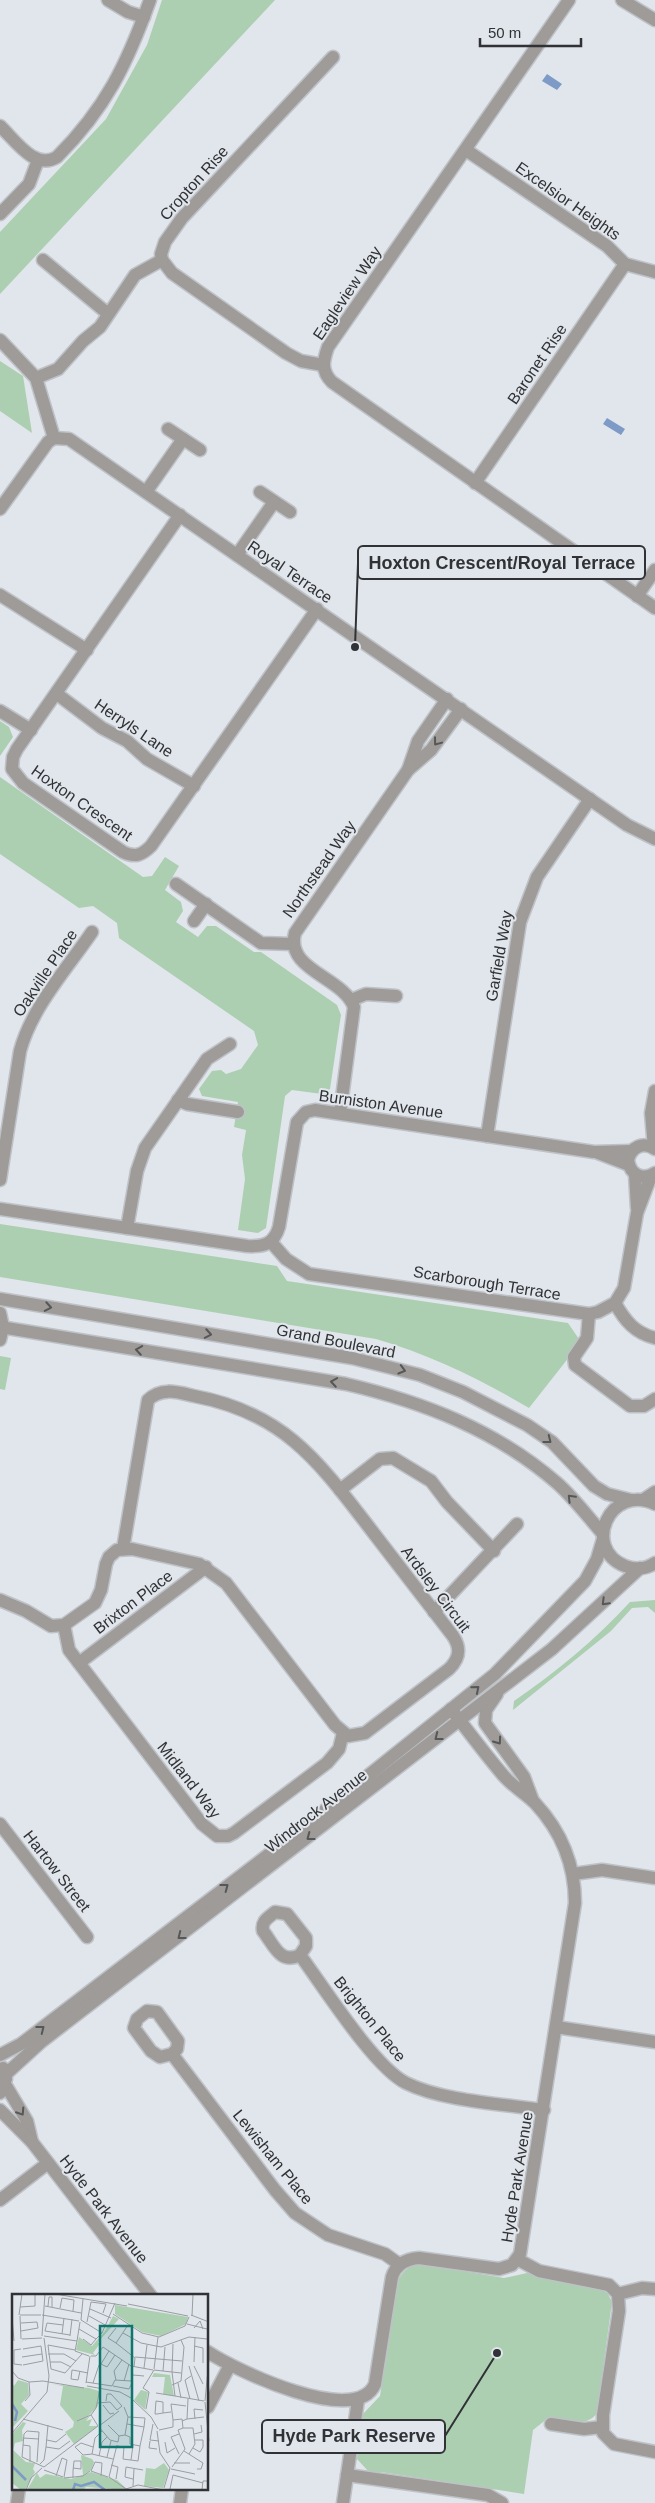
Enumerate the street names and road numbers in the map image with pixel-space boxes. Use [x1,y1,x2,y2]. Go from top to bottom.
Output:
street label: Cropton Rise [156,143,232,223]
street label: Excelsior Heights [512,159,624,243]
street label: Eagleview Way [310,243,384,343]
street label: Baronet Rise [504,321,570,407]
street label: Royal Terrace [244,537,336,607]
street label: Herryls Lane [92,696,176,760]
street label: Hoxton Crescent [28,762,136,844]
street label: Northstead Way [279,817,359,921]
street label: Garfield Way [483,909,515,1003]
street label: Oakville Place [10,926,80,1020]
street label: Burniston Avenue [318,1087,444,1121]
street label: Scarborough Terrace [412,1263,562,1303]
street label: Grand Boulevard [275,1321,397,1361]
street label: Ardsley Circuit [398,1543,474,1636]
street label: Brixton Place [90,1567,176,1637]
street label: Midland Way [154,1739,224,1821]
street label: Windrock Avenue [262,1766,370,1856]
street label: Hartow Street [20,1827,94,1915]
street label: Brighton Place [331,1973,409,2065]
street label: Lewisham Place [230,2106,316,2208]
street label: Hyde Park Avenue [498,2110,536,2244]
street label: Hyde Park Avenue [57,2152,151,2266]

